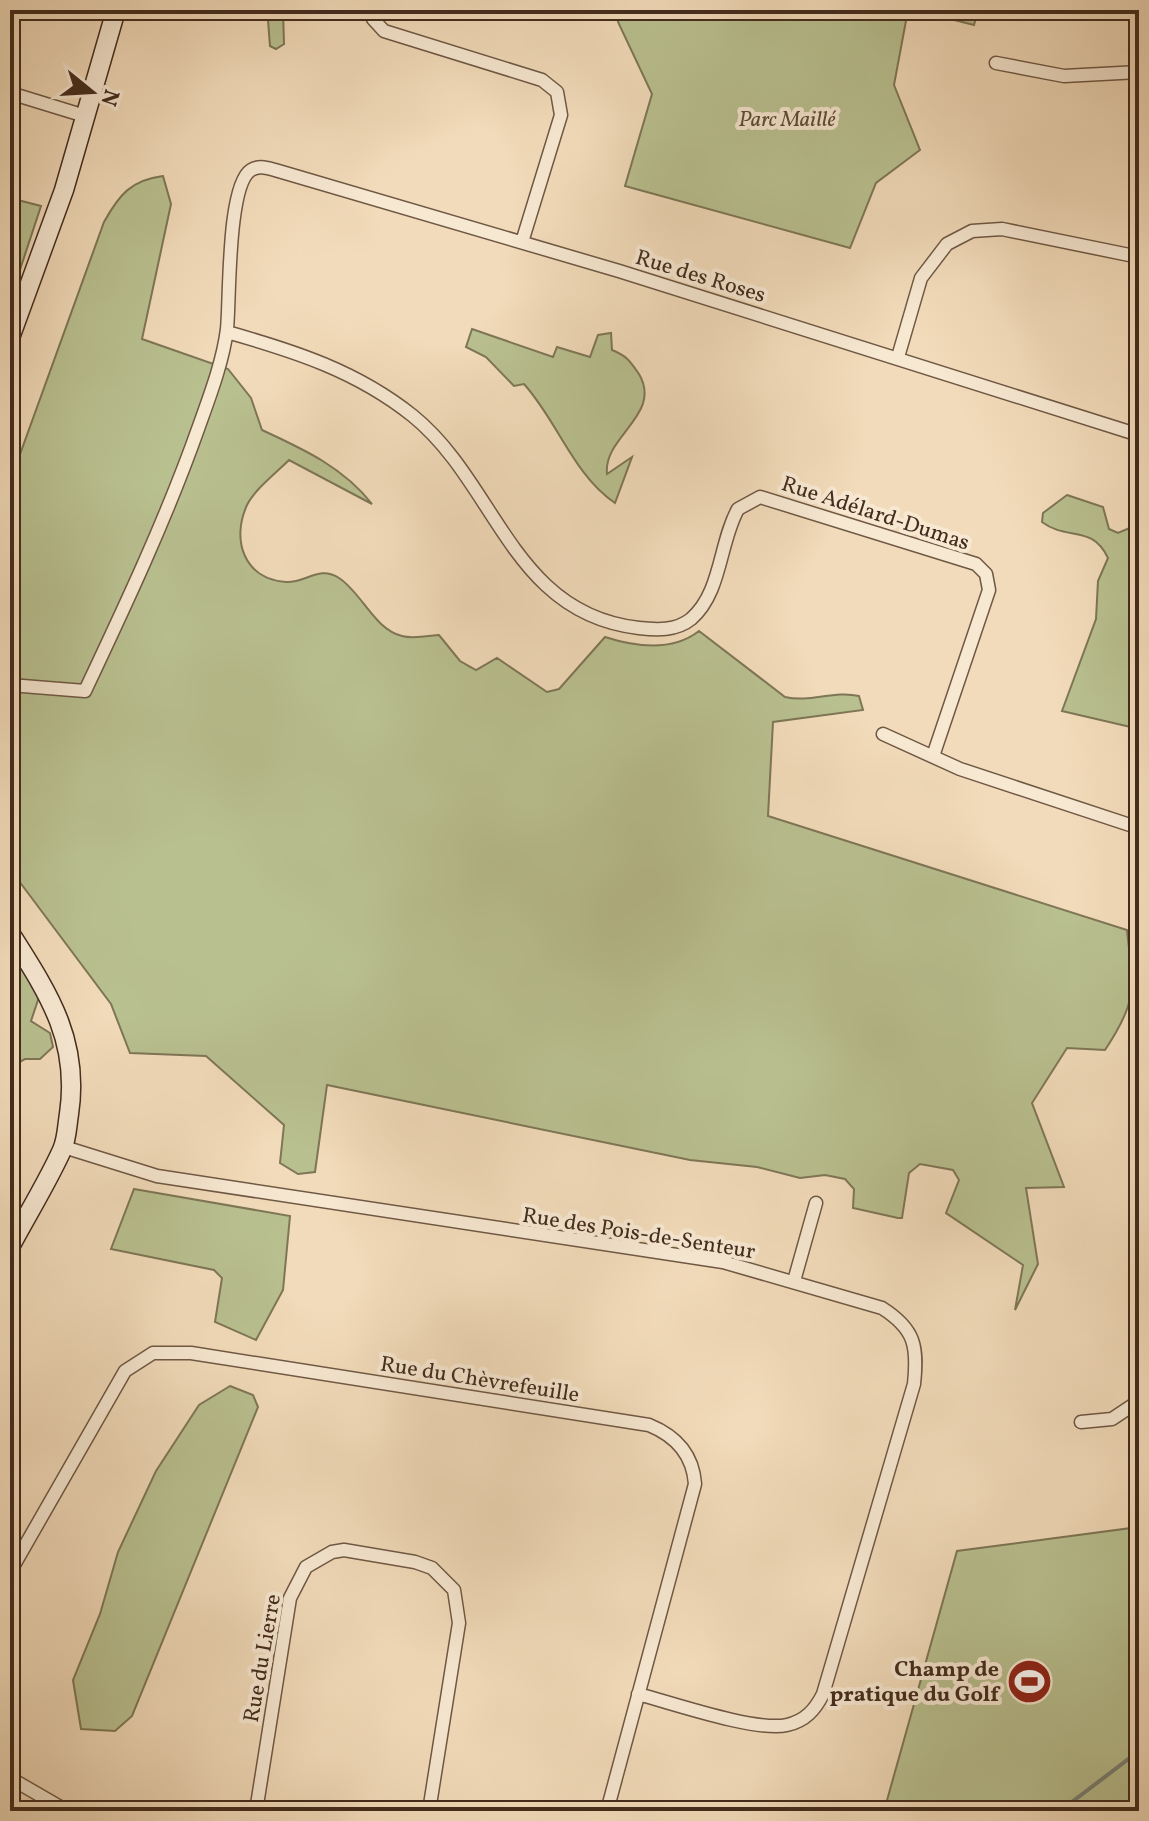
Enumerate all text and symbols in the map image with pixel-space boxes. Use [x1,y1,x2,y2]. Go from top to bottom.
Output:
north arrow [52,52,132,132]
text: N [91,85,126,110]
park label: Parc Maillé [738,105,837,136]
street label: Rue des Roses [631,243,769,312]
street label: Rue Adélard-Dumas [777,469,973,559]
street label: Rue des Pois-de-Senteur [520,1201,757,1268]
street label: Rue du Chèvrefeuille [378,1349,581,1412]
street label: Rue du Lierre [237,1592,290,1725]
place label: Champ de pratique du Golf [830,1655,1001,1711]
sports icon: Champ de pratique du Golf [1006,1657,1054,1705]

